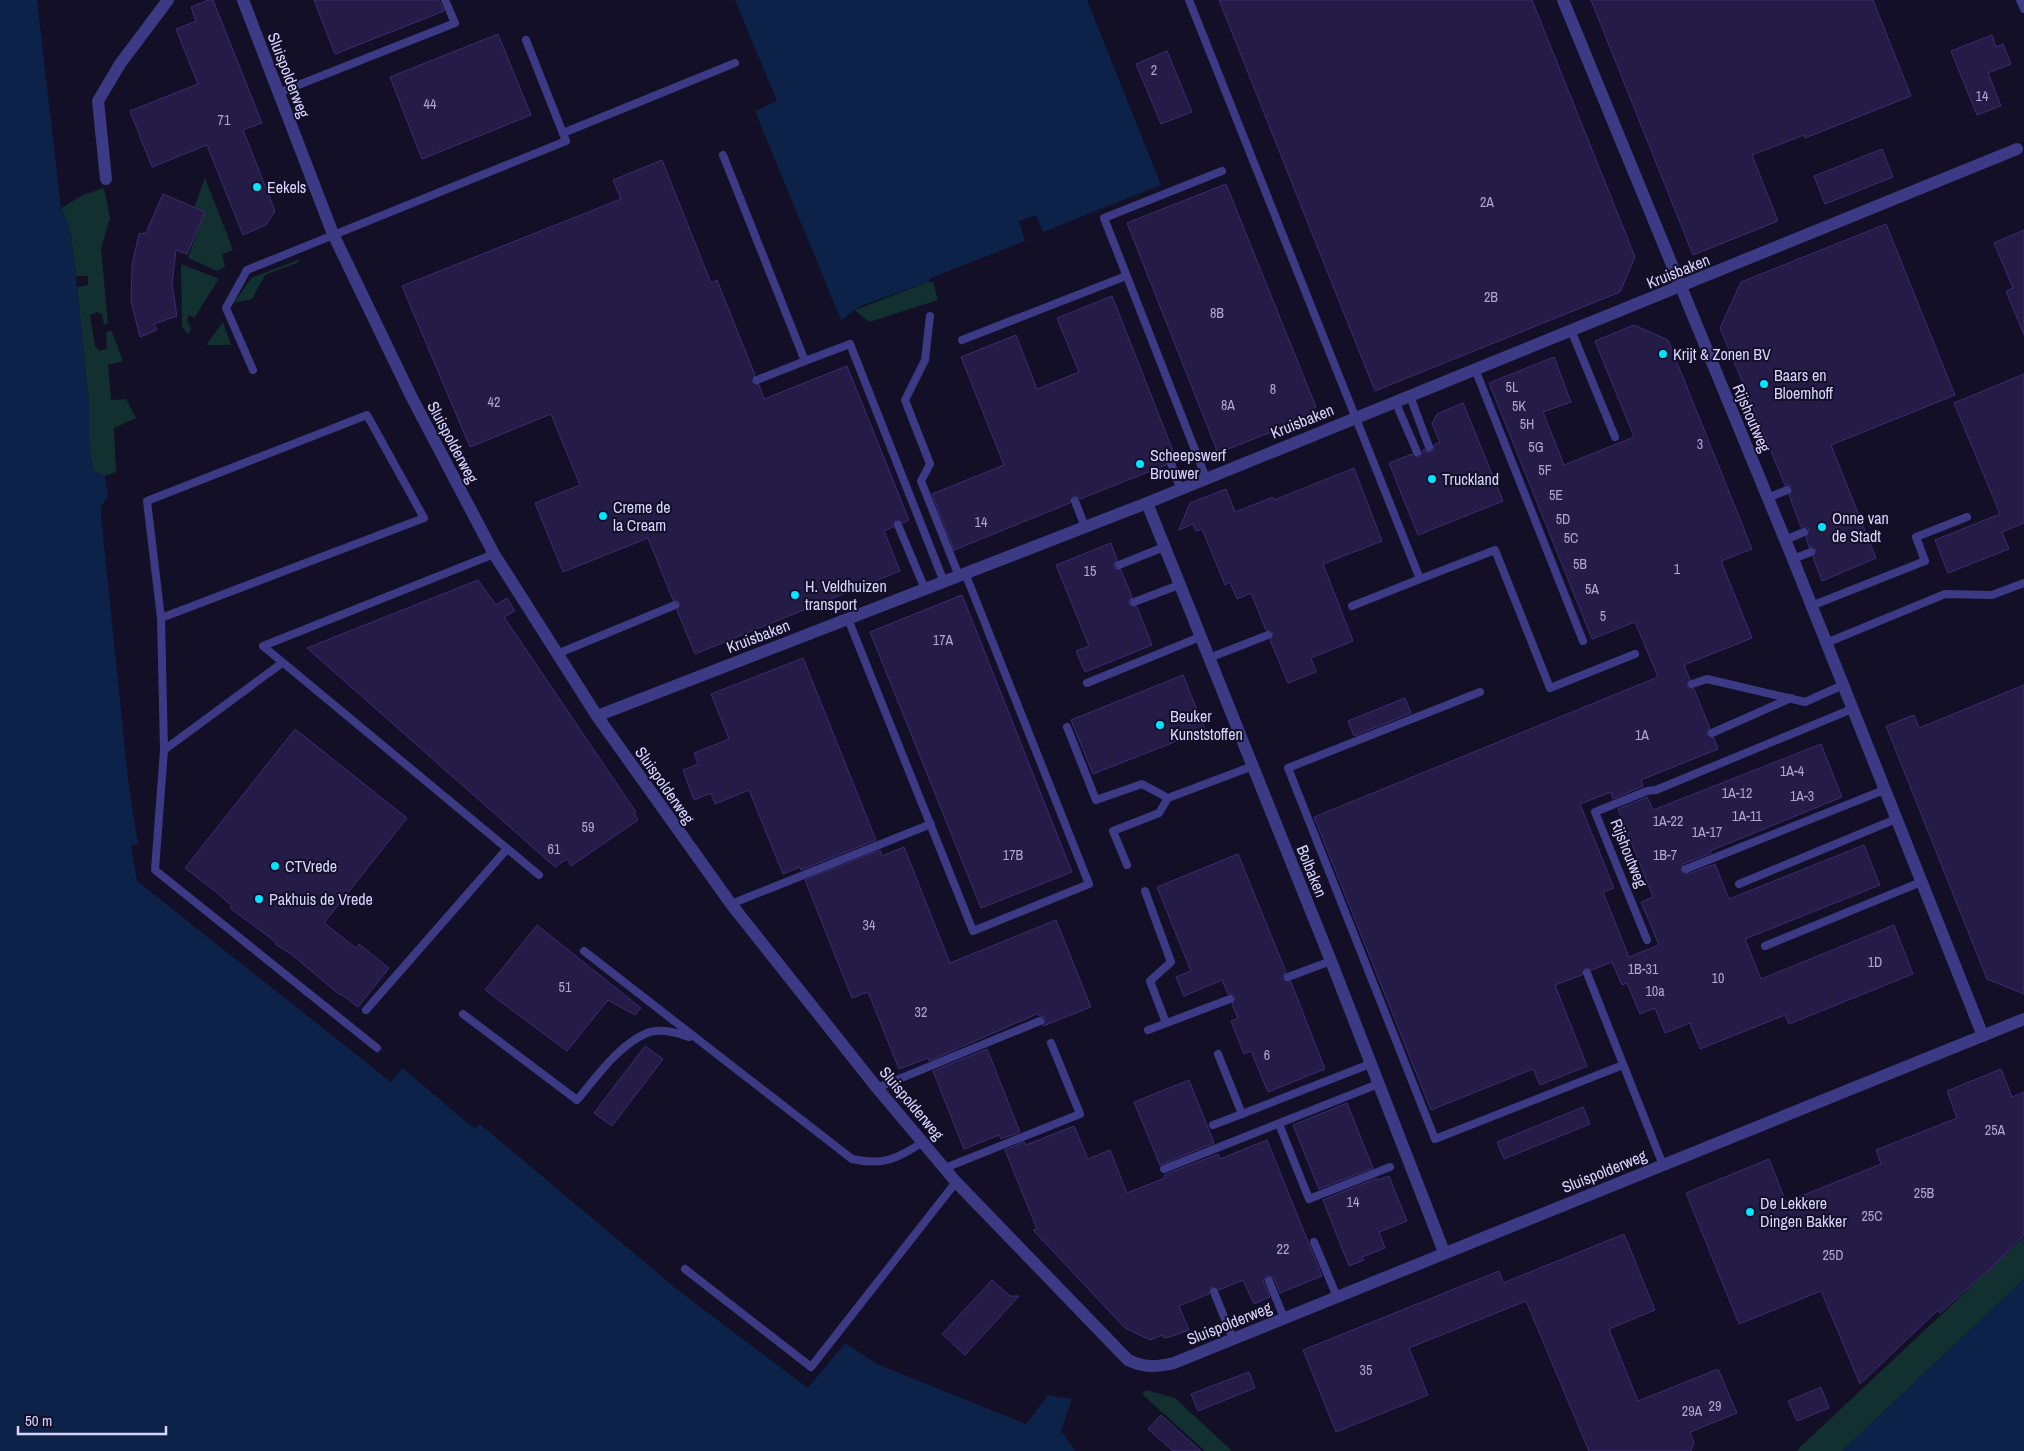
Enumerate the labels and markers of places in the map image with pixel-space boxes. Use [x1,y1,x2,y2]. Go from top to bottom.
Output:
place label: Eekels [267,176,306,198]
marker: Eekels [251,181,263,193]
place label: Krijt & Zonen BV [1673,343,1771,365]
marker: Krijt & Zonen BV [1657,348,1669,360]
place label: Baars en Bloemhoff [1774,364,1834,404]
marker: Baars en Bloemhoff [1758,378,1770,390]
place label: Scheepswerf Brouwer [1150,444,1226,484]
marker: Scheepswerf Brouwer [1134,458,1146,470]
place label: Truckland [1442,468,1499,490]
marker: Truckland [1426,473,1438,485]
place label: Creme de la Cream [613,496,671,536]
place label: Onne van de Stadt [1832,507,1889,547]
marker: Creme de la Cream [597,510,609,522]
marker: Onne van de Stadt [1816,521,1828,533]
place label: H. Veldhuizen transport [805,575,887,615]
marker: H. Veldhuizen transport [789,589,801,601]
place label: Beuker Kunststoffen [1170,705,1243,745]
marker: Beuker Kunststoffen [1154,719,1166,731]
place label: CTVrede [285,855,337,877]
marker: CTVrede [269,860,281,872]
place label: Pakhuis de Vrede [269,888,373,910]
marker: Pakhuis de Vrede [253,893,265,905]
place label: De Lekkere Dingen Bakker [1760,1192,1847,1232]
marker: De Lekkere Dingen Bakker [1744,1206,1756,1218]

